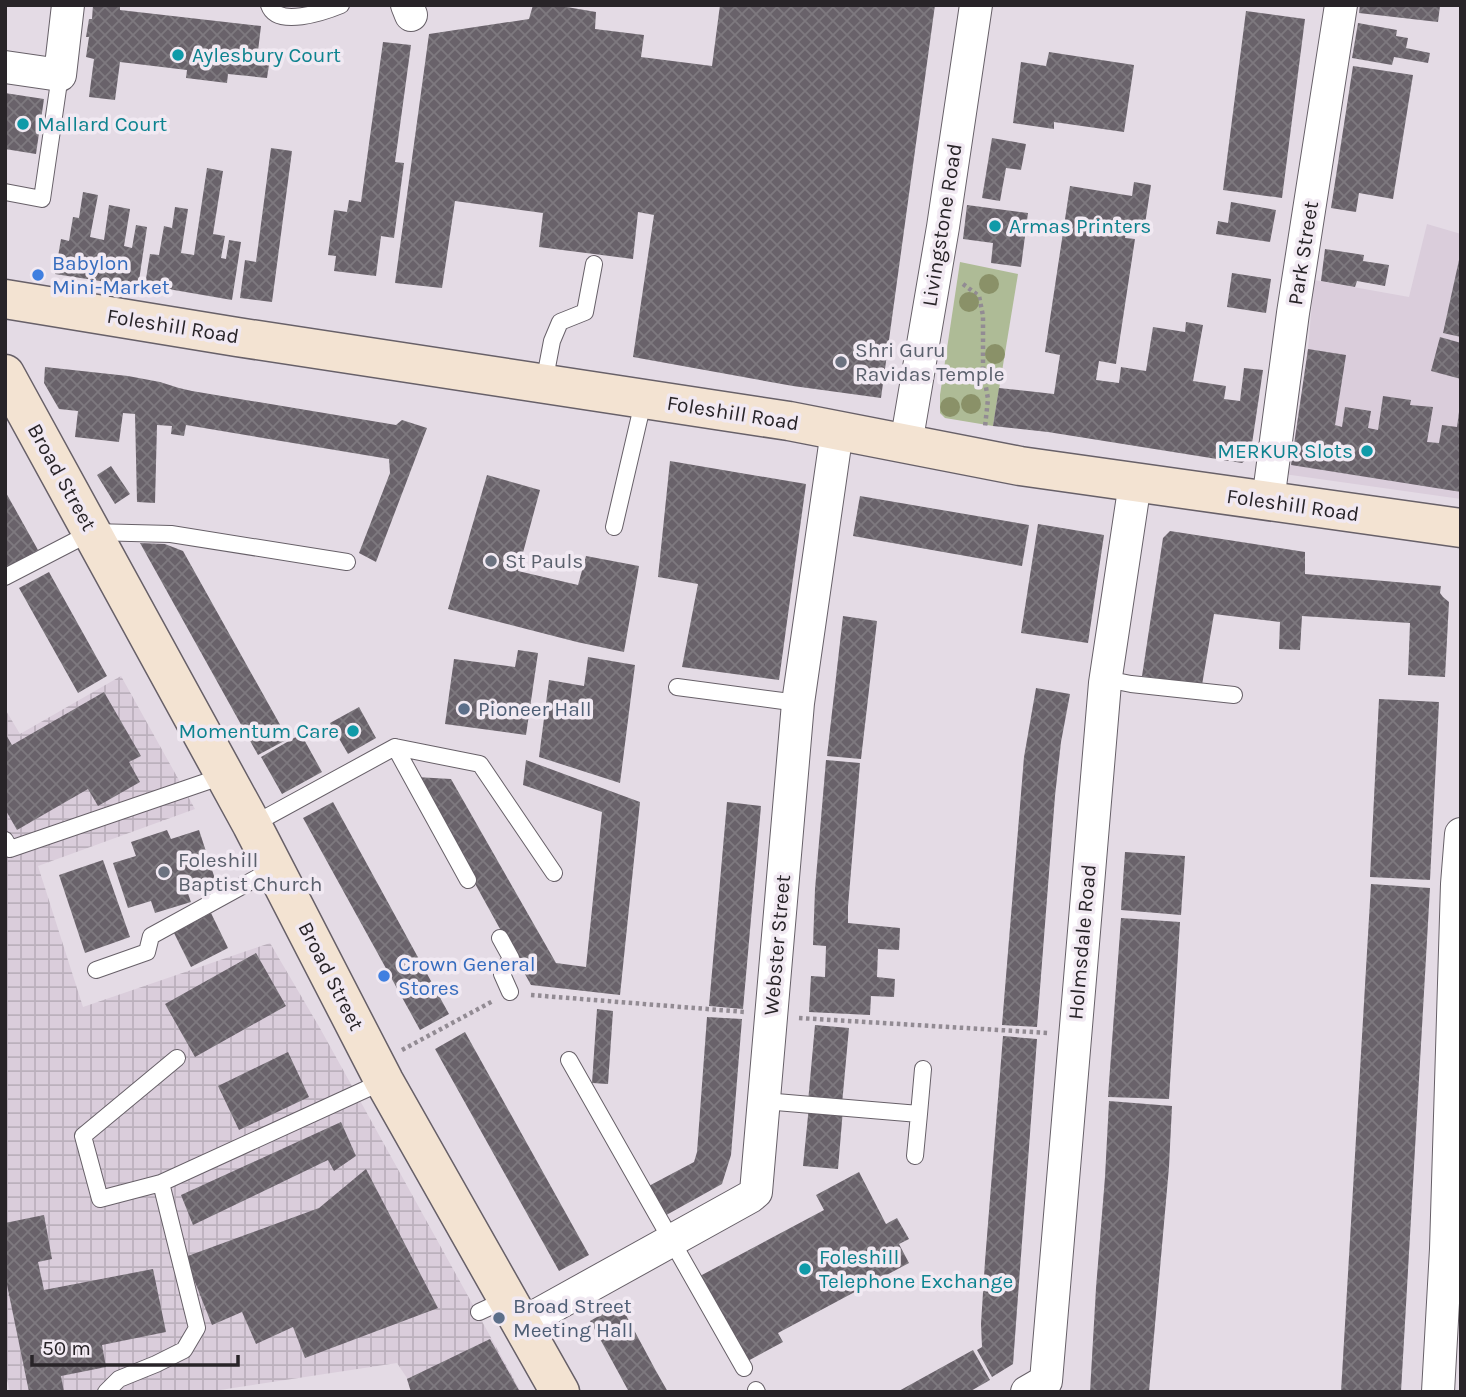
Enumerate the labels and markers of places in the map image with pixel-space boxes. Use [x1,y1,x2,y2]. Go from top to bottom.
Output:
place label: Aylesbury Court [192,43,341,67]
marker: Aylesbury Court [170,47,186,63]
place label: Mallard Court [37,112,167,136]
marker: Mallard Court [15,116,31,132]
place label: Armas Printers [1009,214,1151,238]
marker: Armas Printers [987,218,1003,234]
place label: Babylon Mini-Market [52,251,170,299]
marker: Babylon Mini-Market [30,267,46,283]
place label: Shri Guru Ravidas Temple [855,338,1005,386]
marker: Shri Guru Ravidas Temple [833,354,849,370]
place label: MERKUR Slots [1217,439,1353,463]
marker: MERKUR Slots [1359,443,1375,459]
place label: St Pauls [505,549,583,573]
marker: St Pauls [483,553,499,569]
place label: Pioneer Hall [478,697,592,721]
marker: Pioneer Hall [456,701,472,717]
place label: Momentum Care [179,719,339,743]
marker: Momentum Care [345,723,361,739]
place label: Foleshill Baptist Church [178,848,322,896]
marker: Foleshill Baptist Church [156,864,172,880]
place label: Crown General Stores [398,952,536,1000]
marker: Crown General Stores [376,968,392,984]
place label: Foleshill Telephone Exchange [819,1245,1013,1293]
marker: Foleshill Telephone Exchange [797,1261,813,1277]
place label: Broad Street Meeting Hall [513,1294,633,1342]
marker: Broad Street Meeting Hall [491,1310,507,1326]

